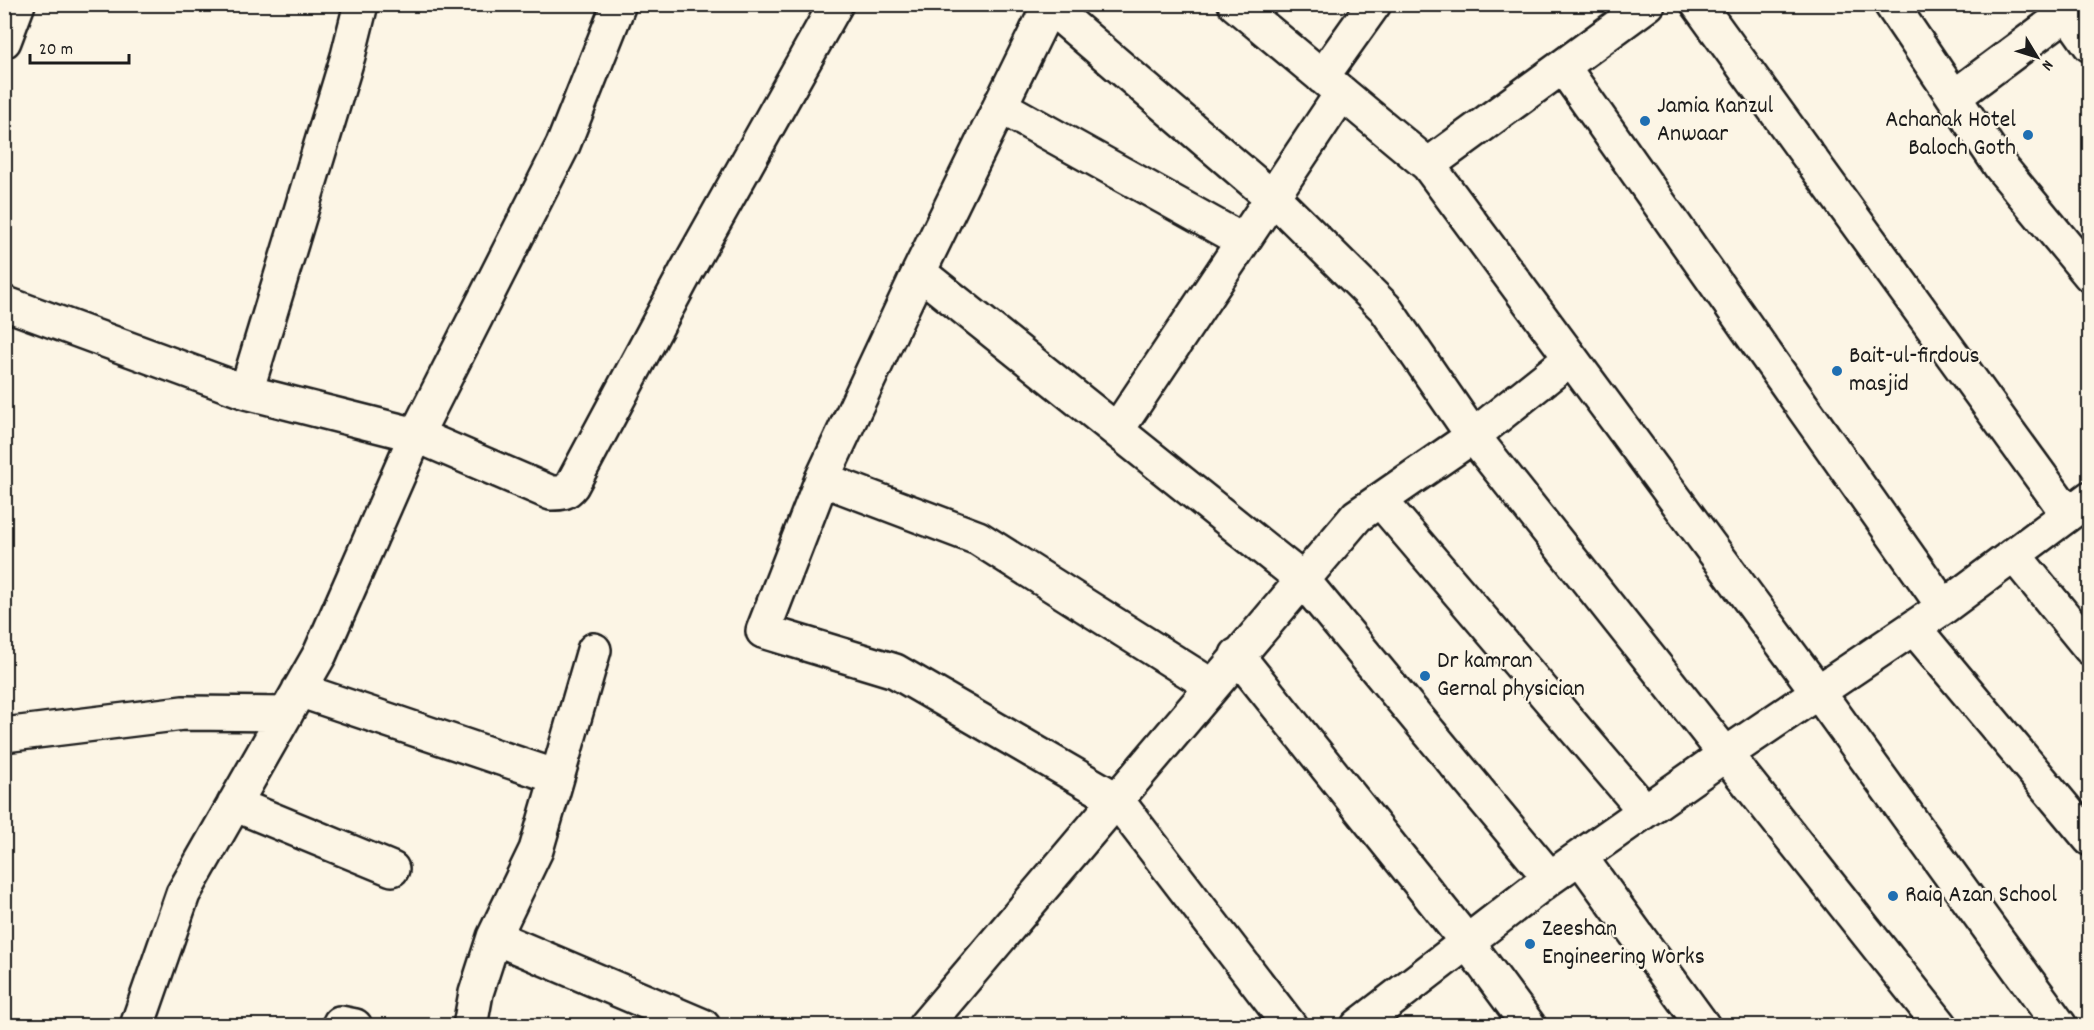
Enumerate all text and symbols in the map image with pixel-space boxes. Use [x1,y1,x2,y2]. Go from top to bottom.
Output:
scale bar [30,27,129,65]
north arrow [2007,27,2067,87]
text: 20 m [39,38,73,63]
text: N [2035,55,2058,75]
place label: Jamia Kanzul Anwaar [1657,90,1774,152]
place label: Achanak Hotel Baloch Goth [1885,104,2016,166]
marker: Jamia Kanzul Anwaar [1638,114,1652,128]
marker: Achanak Hotel Baloch Goth [2021,128,2035,142]
place label: Bait-ul-firdous masjid [1849,340,1980,402]
marker: Bait-ul-firdous masjid [1830,364,1844,378]
place label: Dr kamran Gernal physician [1437,645,1585,707]
marker: Dr kamran Gernal physician [1418,669,1432,683]
place label: Raiq Azan School [1905,879,2057,913]
marker: Raiq Azan School [1886,889,1900,903]
place label: Zeeshan Engineering Works [1542,913,1705,975]
marker: Zeeshan Engineering Works [1523,937,1537,951]

